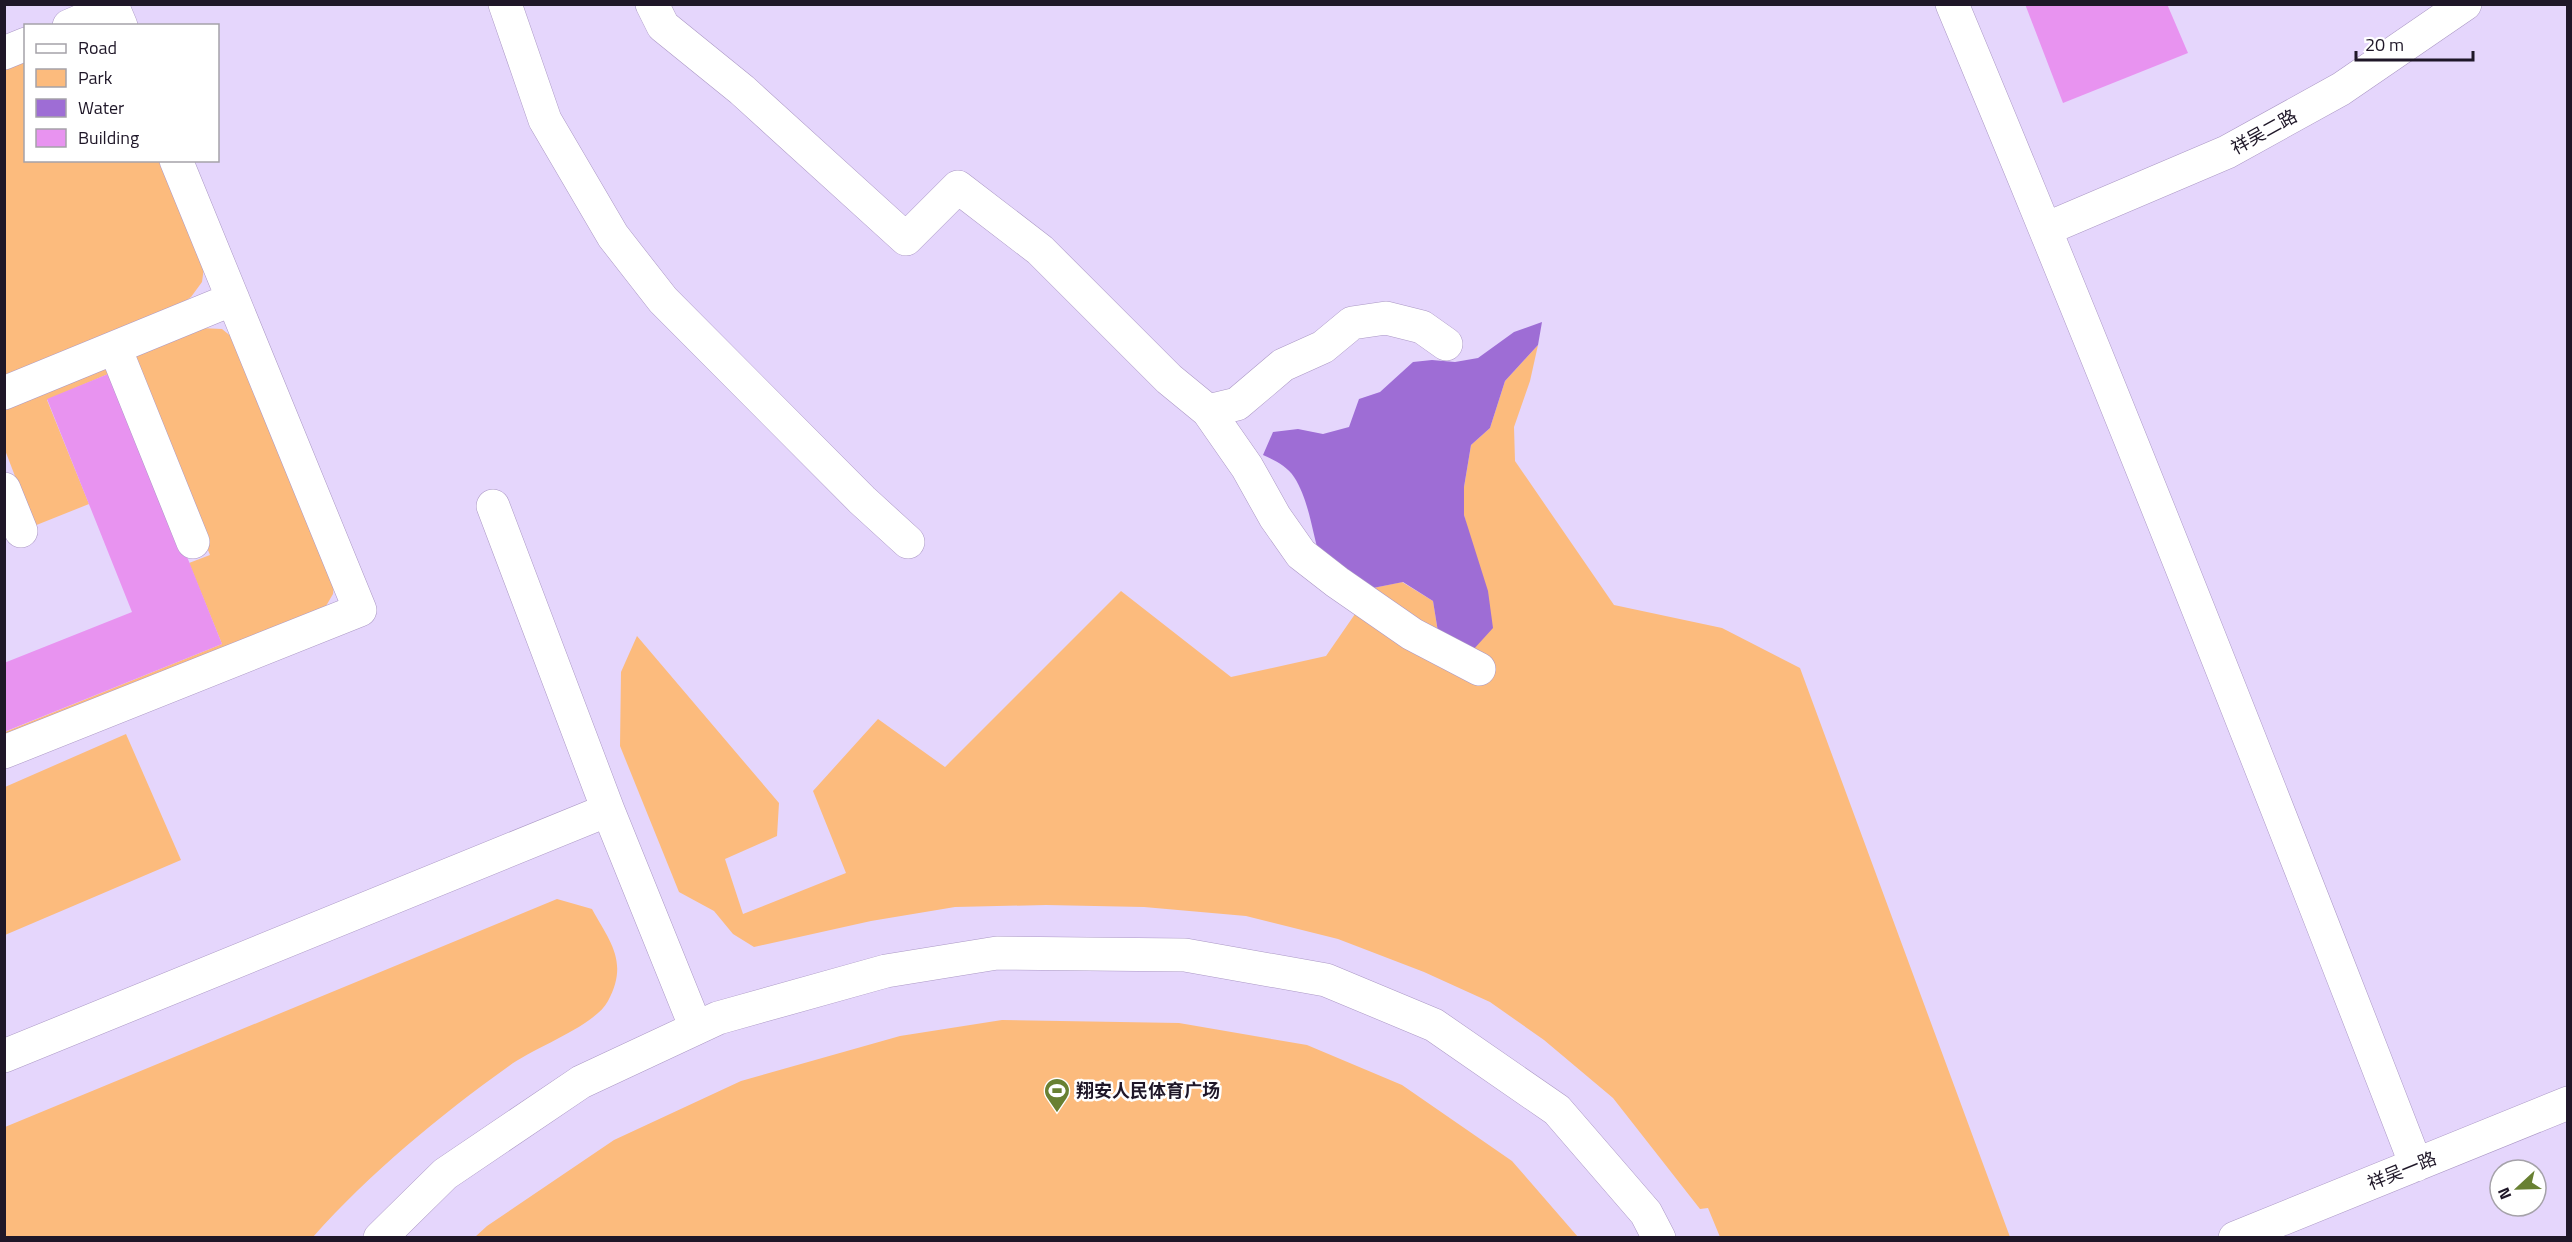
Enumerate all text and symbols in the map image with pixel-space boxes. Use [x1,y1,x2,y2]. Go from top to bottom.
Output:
legend [24,24,219,162]
scale bar [2356,24,2473,62]
text: 20 m [2365,31,2404,58]
text: Road [78,34,117,61]
text: Park [78,64,113,91]
text: Water [78,94,124,121]
street label: 祥吴二路 [2226,102,2302,161]
text: Building [78,124,139,151]
sports icon: 翔安人民体育广场 [1042,1076,1072,1114]
place label: 翔安人民体育广场 [1076,1077,1220,1104]
street label: 祥吴一路 [2363,1145,2440,1197]
north arrow [2488,1158,2548,1218]
text: N [2491,1184,2517,1203]

